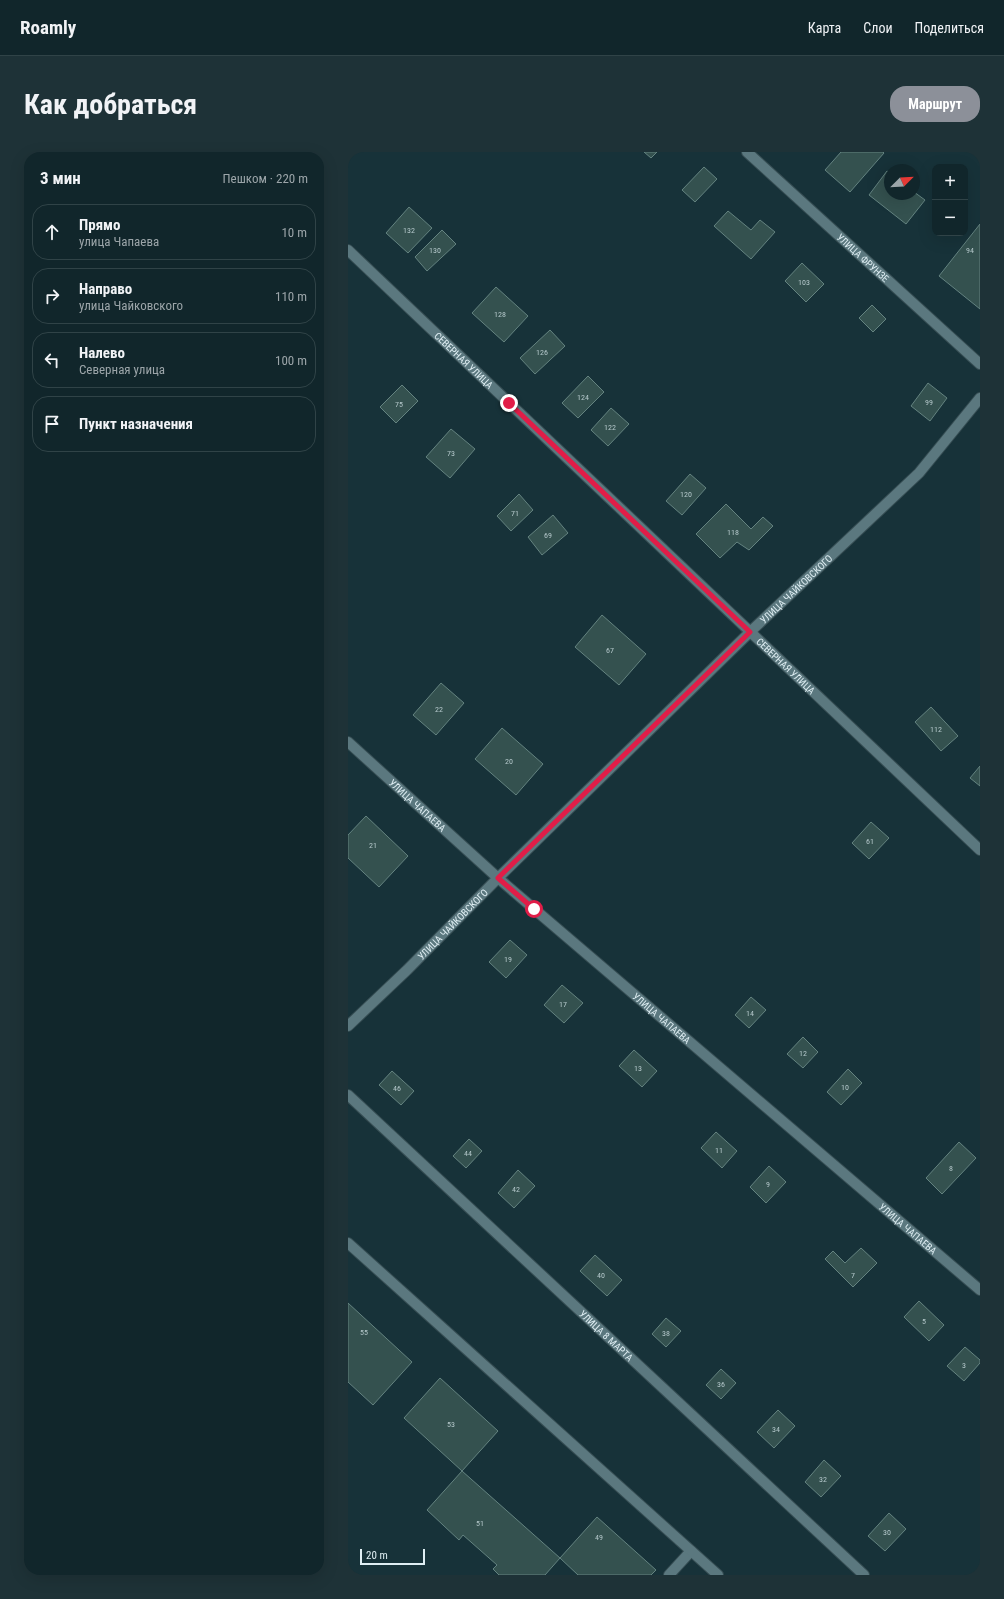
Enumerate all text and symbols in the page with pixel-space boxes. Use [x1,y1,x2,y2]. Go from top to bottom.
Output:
text: Roamly [20,16,76,39]
text: Карта [808,20,841,36]
text: Слои [863,20,893,36]
text: Поделиться [915,20,984,36]
button: Маршрут [890,86,980,122]
text: Как добраться [24,88,197,121]
north arrow [884,164,920,200]
map controls [932,164,968,236]
button: + [932,164,968,200]
text: 3 мин [40,168,81,188]
text: Пешком · 220 m [222,171,308,186]
button: − [932,200,968,236]
text: Прямо [79,216,120,234]
icon: ahead [41,221,63,243]
text: 10 m [281,225,307,240]
house number: 132 [403,226,415,235]
street label: УЛИЦА ФРУНЗЕ [835,231,891,284]
text: улица Чапаева [79,234,159,249]
house number: 130 [429,246,441,255]
house number: 94 [966,246,974,255]
house number: 103 [798,278,810,287]
text: Направо [79,280,132,298]
icon: right [41,285,63,307]
text: 110 m [275,289,307,304]
text: улица Чайковского [79,298,183,313]
house number: 128 [494,310,506,319]
street label: СЕВЕРНАЯ УЛИЦА [433,330,496,391]
text: Налево [79,344,125,362]
house number: 126 [536,348,548,357]
icon: left [41,349,63,371]
text: 100 m [275,353,307,368]
text: Северная улица [79,362,165,377]
house number: 124 [577,393,589,402]
route end [500,394,518,412]
house number: 99 [925,398,933,407]
house number: 75 [395,400,403,409]
icon: arrive [41,413,63,435]
text: Пункт назначения [79,415,193,433]
house number: 122 [604,423,616,432]
house number: 73 [447,449,455,458]
house number: 120 [680,490,692,499]
house number: 71 [511,509,519,518]
house number: 118 [727,528,739,537]
house number: 69 [544,531,552,540]
street label: УЛИЦА ЧАЙКОВСКОГО [758,552,834,625]
street label: СЕВЕРНАЯ УЛИЦА [755,636,818,696]
house number: 67 [606,646,614,655]
house number: 22 [435,705,443,714]
house number: 112 [930,725,942,734]
house number: 20 [505,757,513,766]
street label: УЛИЦА ЧАПАЕВА [387,777,448,834]
house number: 61 [866,837,874,846]
house number: 21 [369,841,377,850]
street label: УЛИЦА ЧАЙКОВСКОГО [415,886,490,962]
route start [525,900,543,918]
house number: 19 [504,955,512,964]
street label: УЛИЦА ЧАПАЕВА [631,990,693,1046]
house number: 17 [559,1000,567,1009]
house number: 14 [746,1009,754,1018]
house number: 12 [799,1049,807,1058]
house number: 13 [634,1064,642,1073]
house number: 10 [841,1083,849,1092]
house number: 46 [393,1084,401,1093]
house number: 11 [715,1146,723,1155]
house number: 44 [464,1149,472,1158]
house number: 8 [949,1164,953,1173]
house number: 9 [766,1180,770,1189]
house number: 42 [512,1185,520,1194]
street label: УЛИЦА ЧАПАЕВА [877,1201,939,1256]
house number: 40 [597,1271,605,1280]
house number: 7 [851,1271,855,1280]
street label: УЛИЦА 8 МАРТА [577,1308,636,1363]
house number: 5 [922,1317,926,1326]
house number: 55 [360,1328,368,1337]
house number: 38 [662,1329,670,1338]
house number: 3 [962,1361,966,1370]
house number: 36 [717,1380,725,1389]
house number: 53 [447,1420,455,1429]
house number: 34 [772,1425,780,1434]
house number: 32 [819,1475,827,1484]
house number: 51 [476,1519,484,1528]
house number: 30 [883,1528,891,1537]
house number: 49 [595,1533,603,1542]
scale bar [360,1547,425,1566]
text: 20 m [366,1549,388,1562]

